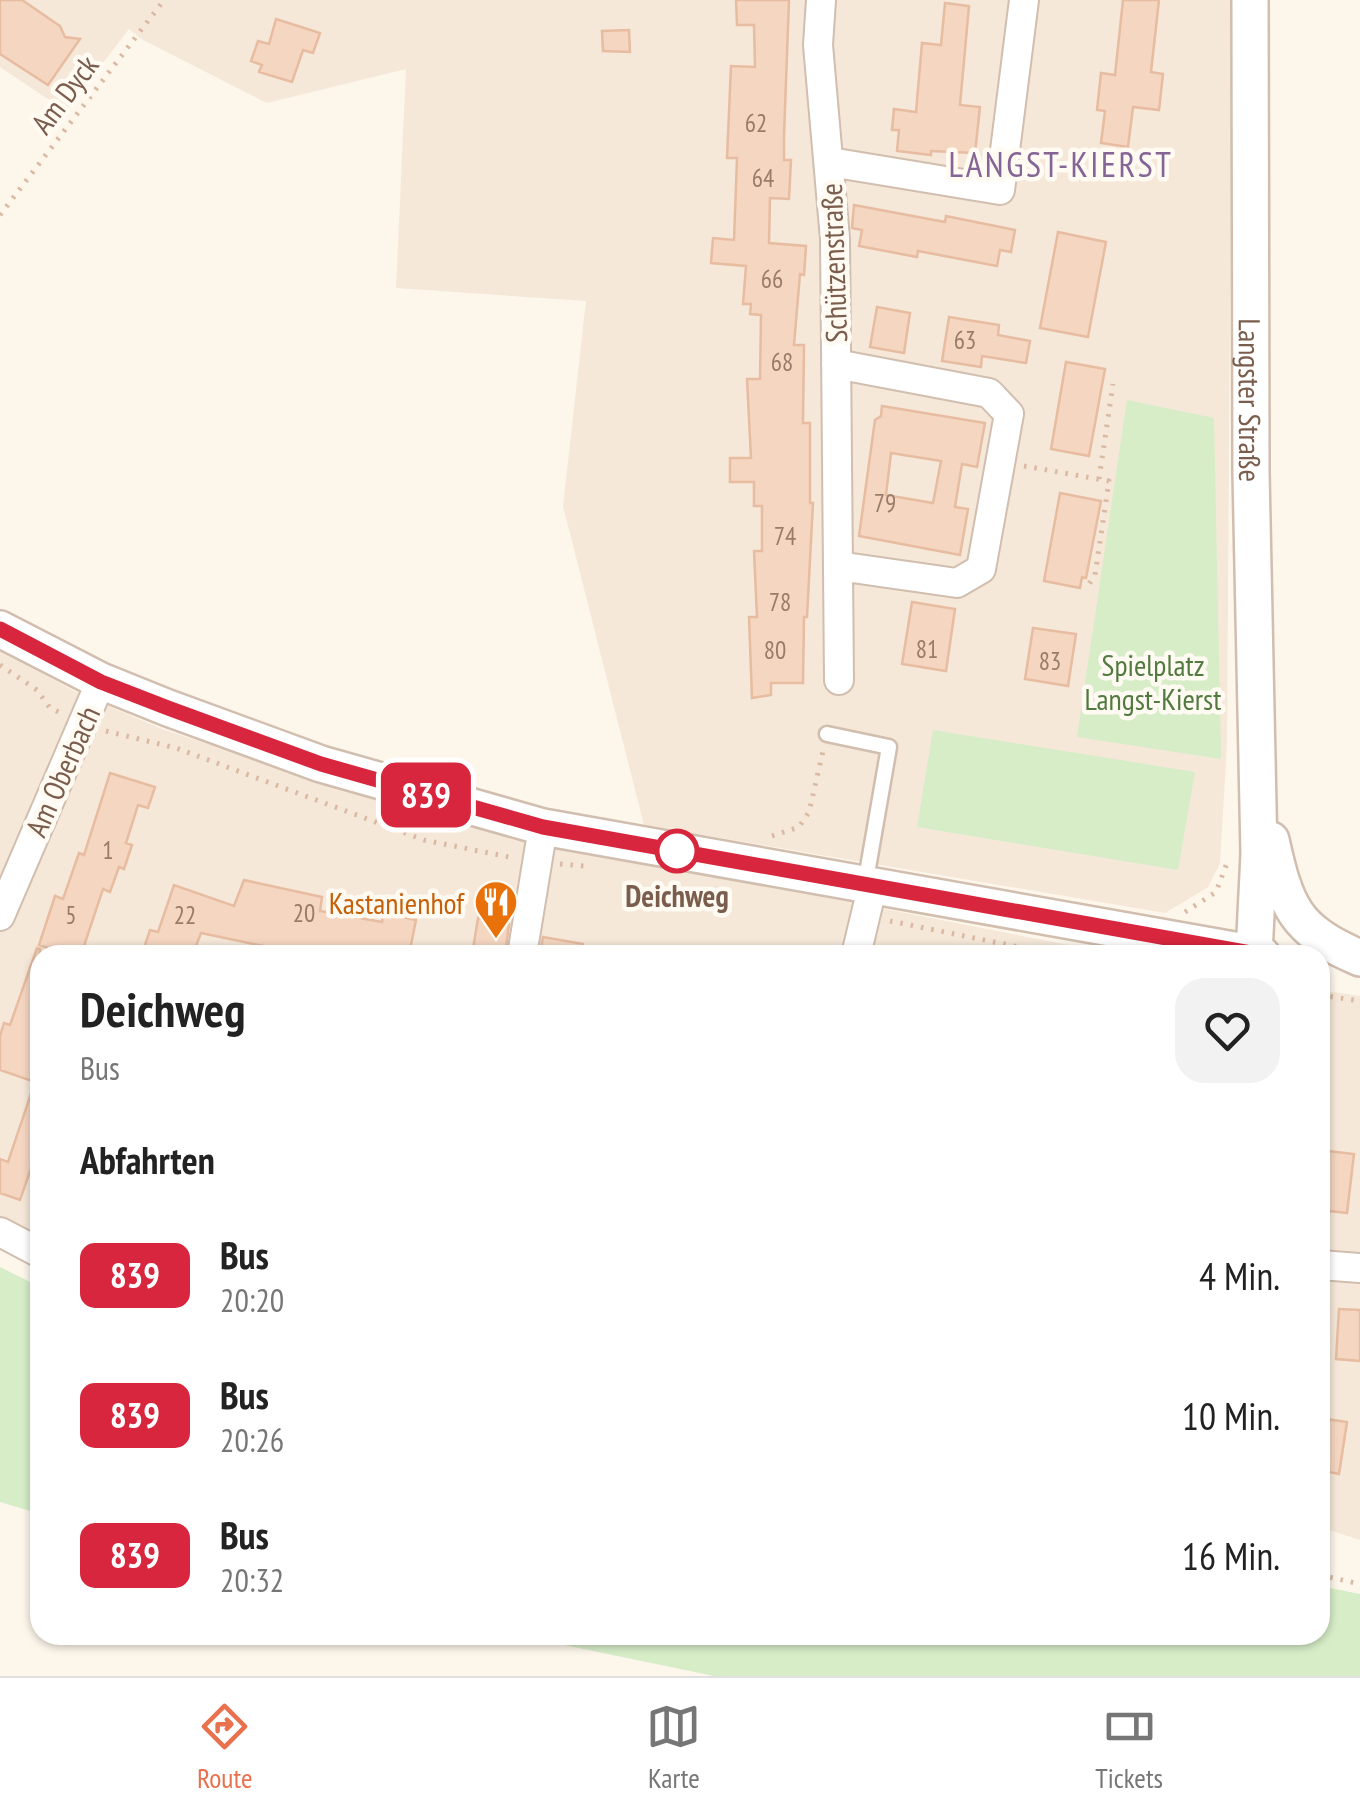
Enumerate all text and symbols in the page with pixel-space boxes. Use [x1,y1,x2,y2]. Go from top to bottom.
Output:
street label: Am Dyck [22,46,107,141]
house number: 62 [745,107,767,139]
district label: LANGST-KIERST [949,141,1173,187]
house number: 64 [752,162,774,194]
street label: Schützenstraße [811,183,855,343]
house number: 66 [761,263,783,295]
street label: Langster Straße [1231,318,1271,482]
house number: 63 [954,324,976,356]
house number: 68 [771,346,793,378]
house number: 79 [874,487,896,519]
house number: 74 [774,520,796,552]
house number: 78 [769,586,791,618]
house number: 81 [916,633,938,665]
house number: 80 [764,634,786,666]
house number: 83 [1039,645,1061,677]
park label: Spielplatz Langst-Kierst [1085,645,1222,718]
street label: Am Oberbach [16,700,108,842]
line badge: 839 [368,762,484,828]
text: 839 [401,772,451,818]
marker: Deichweg [656,830,698,872]
house number: 1 [102,834,114,866]
place label: Deichweg [625,876,729,915]
restaurant icon: Kastanienhof [473,879,519,940]
place label: Kastanienhof [329,883,465,922]
house number: 20 [293,897,315,929]
house number: 5 [65,899,77,931]
house number: 22 [174,899,196,931]
text: Deichweg [80,978,245,1040]
button: heart [1175,978,1280,1083]
text: Bus [80,1047,120,1089]
text: Abfahrten [80,1135,215,1184]
text: Bus [220,1230,269,1279]
text: 4 Min. [1199,1251,1280,1300]
text: 839 [110,1252,160,1298]
text: 20:20 [220,1279,284,1321]
text: Bus [220,1370,269,1419]
text: 10 Min. [1182,1391,1280,1440]
text: 839 [110,1392,160,1438]
text: 20:26 [220,1419,284,1461]
text: Bus [220,1510,269,1559]
text: 16 Min. [1182,1531,1280,1580]
text: 839 [110,1532,160,1578]
text: 20:32 [220,1559,284,1601]
tab: Route [197,1699,253,1796]
tab: Karte [646,1699,701,1796]
tab: Tickets [1095,1699,1163,1796]

